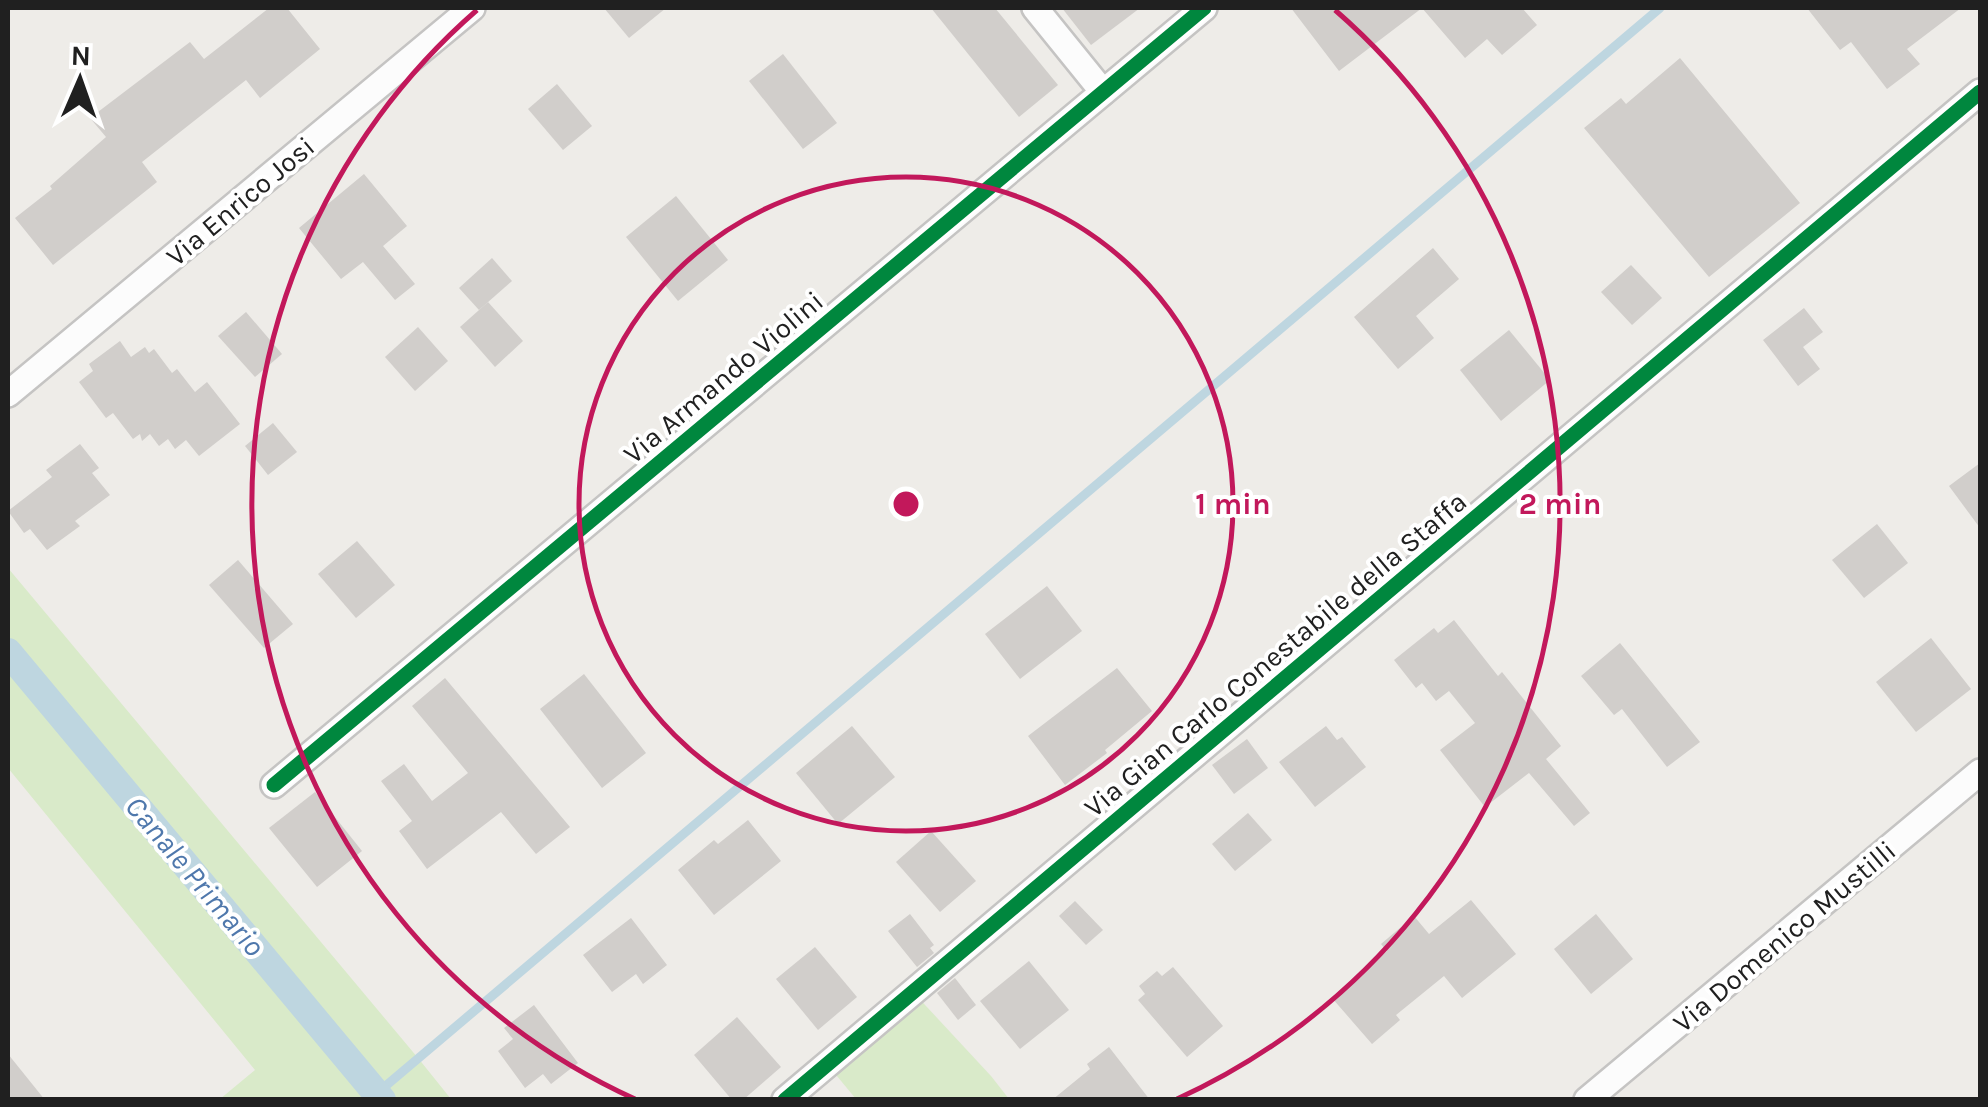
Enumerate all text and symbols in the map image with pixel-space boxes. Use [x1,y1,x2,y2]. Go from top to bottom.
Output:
north arrow [30,30,130,130]
text: N [70,39,91,72]
street label: Via Enrico Josi [159,130,321,273]
street label: Via Armando Violini [617,284,830,470]
street label: Via Gian Carlo Conestabile della Staffa [1078,485,1473,824]
centre of rings [888,486,924,522]
text: 1 min [1195,486,1271,522]
text: 2 min [1519,486,1601,522]
water label: Canale Primario [118,789,273,964]
street label: Via Domenico Mustilli [1666,834,1902,1039]

